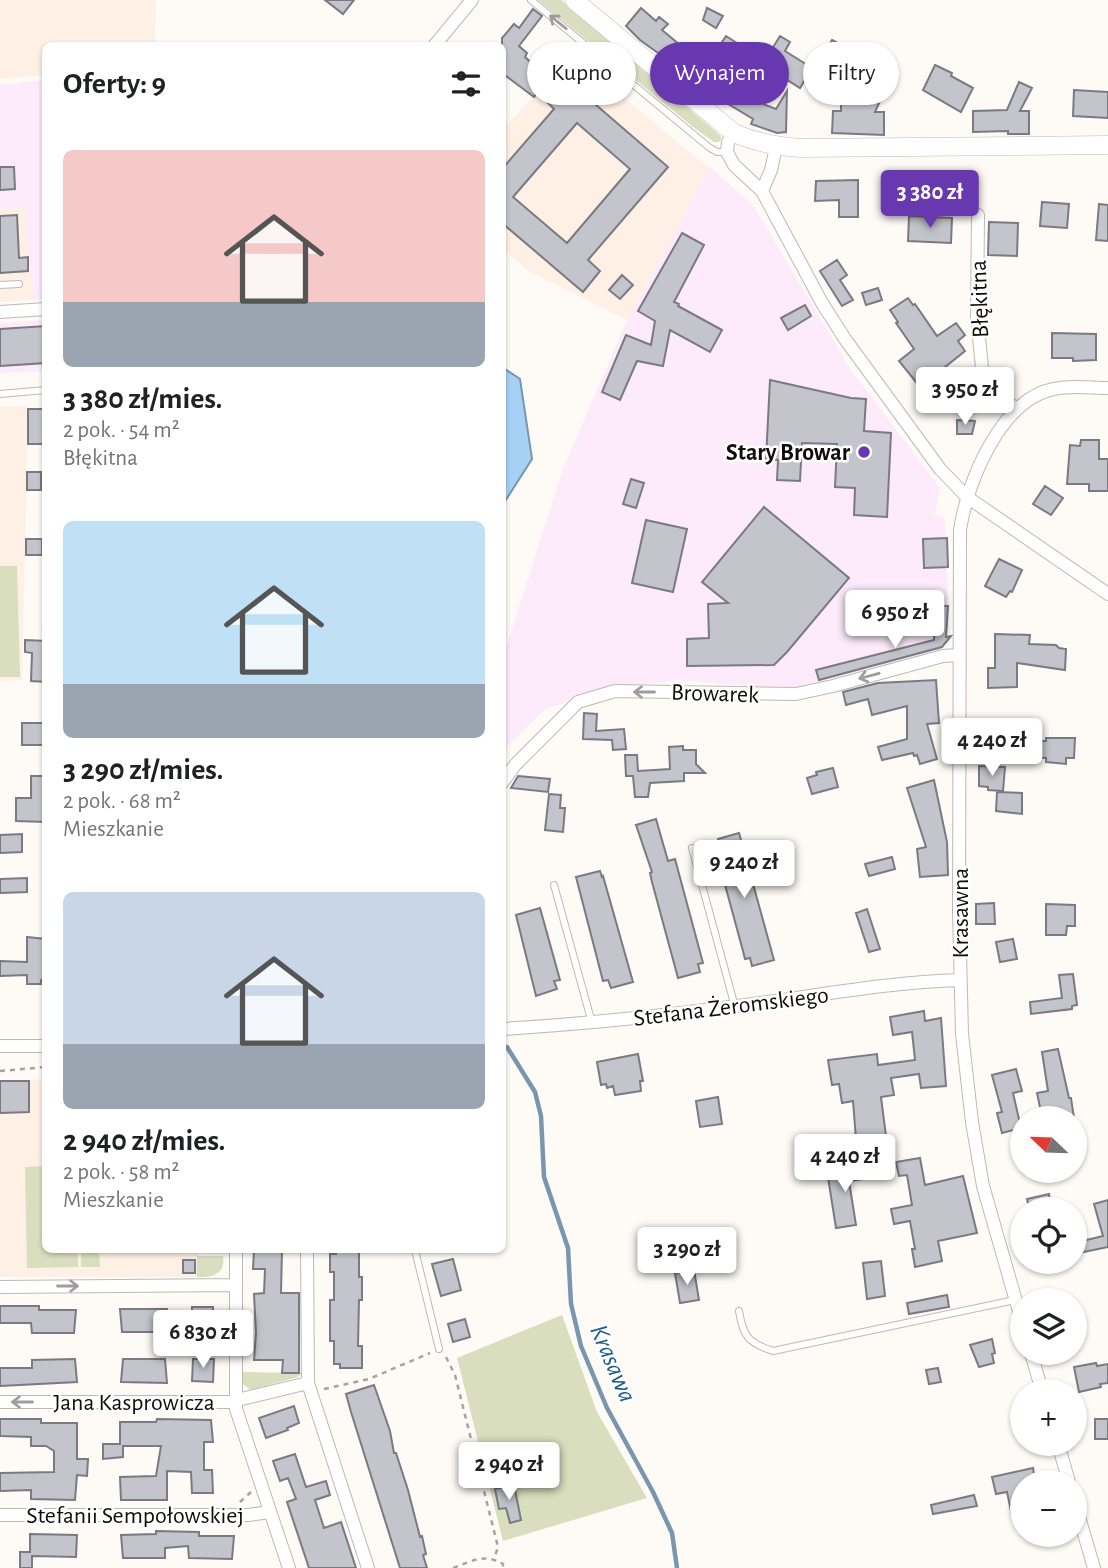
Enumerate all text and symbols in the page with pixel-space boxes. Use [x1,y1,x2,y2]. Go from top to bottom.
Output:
one-way arrow [550,14,568,30]
chip: Kupno [527,42,636,105]
chip: Wynajem [650,42,789,105]
chip: Filtry [803,42,899,105]
icon: filters [447,65,485,103]
text: Oferty: 9 [63,69,166,99]
pin: 3 380 zł [858,170,1002,230]
text: 3 380 zł [897,181,963,204]
icon: home [211,196,337,322]
street label: Błękitna [967,260,993,338]
pin: 3 950 zł [893,368,1037,427]
text: 3 950 zł [932,378,998,401]
text: 3 380 zł/mies. [63,384,222,414]
text: 2 pok. · 54 m² [63,419,180,442]
place label: Stary Browar [726,441,851,465]
marker: Stary Browar [856,444,872,460]
text: Błękitna [63,447,138,470]
icon: home [211,567,337,693]
pin: 6 950 zł [823,590,967,650]
text: 6 950 zł [861,601,929,624]
one-way arrow [858,671,880,684]
street label: Browarek [670,680,760,708]
one-way arrow [633,685,656,699]
pin: 4 240 zł [920,718,1064,778]
text: 4 240 zł [957,729,1027,752]
text: 3 290 zł/mies. [63,755,223,785]
text: 2 pok. · 68 m² [63,790,181,813]
text: Mieszkanie [63,818,164,841]
pin: 9 240 zł [672,841,816,900]
text: 9 240 zł [710,851,778,874]
street label: Krasawna [949,868,973,958]
icon: home [211,938,337,1064]
street label: Stefana Żeromskiego [632,982,830,1031]
north arrow [1010,1106,1087,1183]
map controls [1010,1106,1087,1547]
text: 2 940 zł/mies. [63,1126,225,1156]
pin: 4 240 zł [773,1134,917,1194]
text: 4 240 zł [810,1145,880,1168]
text: 2 pok. · 58 m² [63,1161,180,1184]
text: Mieszkanie [63,1189,164,1212]
button: locate [1010,1197,1087,1274]
pin: 3 290 zł [615,1228,759,1287]
text: 3 290 zł [653,1238,721,1261]
one-way arrow [56,1279,79,1293]
button: layers [1010,1288,1087,1365]
pin: 6 830 zł [131,1310,275,1370]
text: 6 830 zł [169,1321,237,1344]
water label: Krasawa [585,1321,641,1406]
button: + [1010,1379,1087,1456]
street label: Jana Kasprowicza [53,1391,215,1415]
one-way arrow [10,1395,33,1409]
pin: 2 940 zł [437,1442,581,1502]
text: 2 940 zł [475,1453,543,1476]
button: − [1010,1470,1087,1547]
street label: Stefanii Sempołowskiej [26,1504,244,1528]

